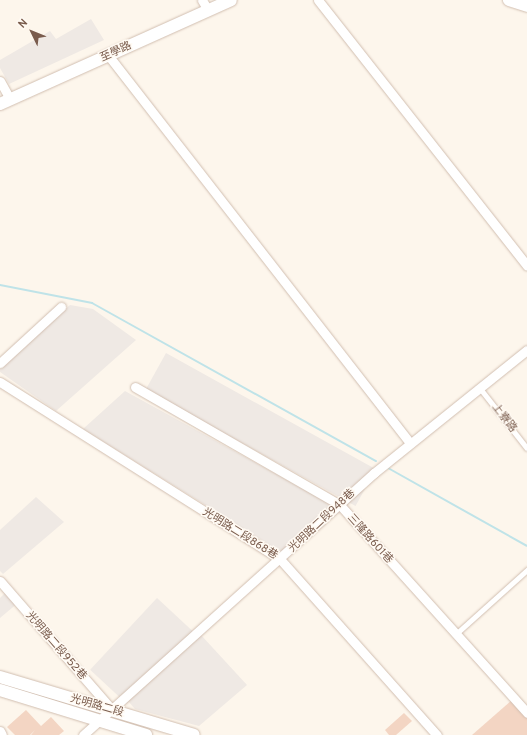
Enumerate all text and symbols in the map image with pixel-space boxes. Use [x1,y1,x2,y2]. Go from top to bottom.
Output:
north arrow [12,12,52,52]
text: N [15,16,31,31]
street label: 至學路 [98,39,134,65]
street label: 上寮路 [489,401,519,435]
street label: 光明路二段948巷 [286,487,358,555]
street label: 光明路二段868巷 [200,506,280,562]
street label: 三隆路601巷 [344,512,396,566]
street label: 光明路二段952巷 [23,609,89,683]
street label: 光明路二段 [69,692,125,720]

